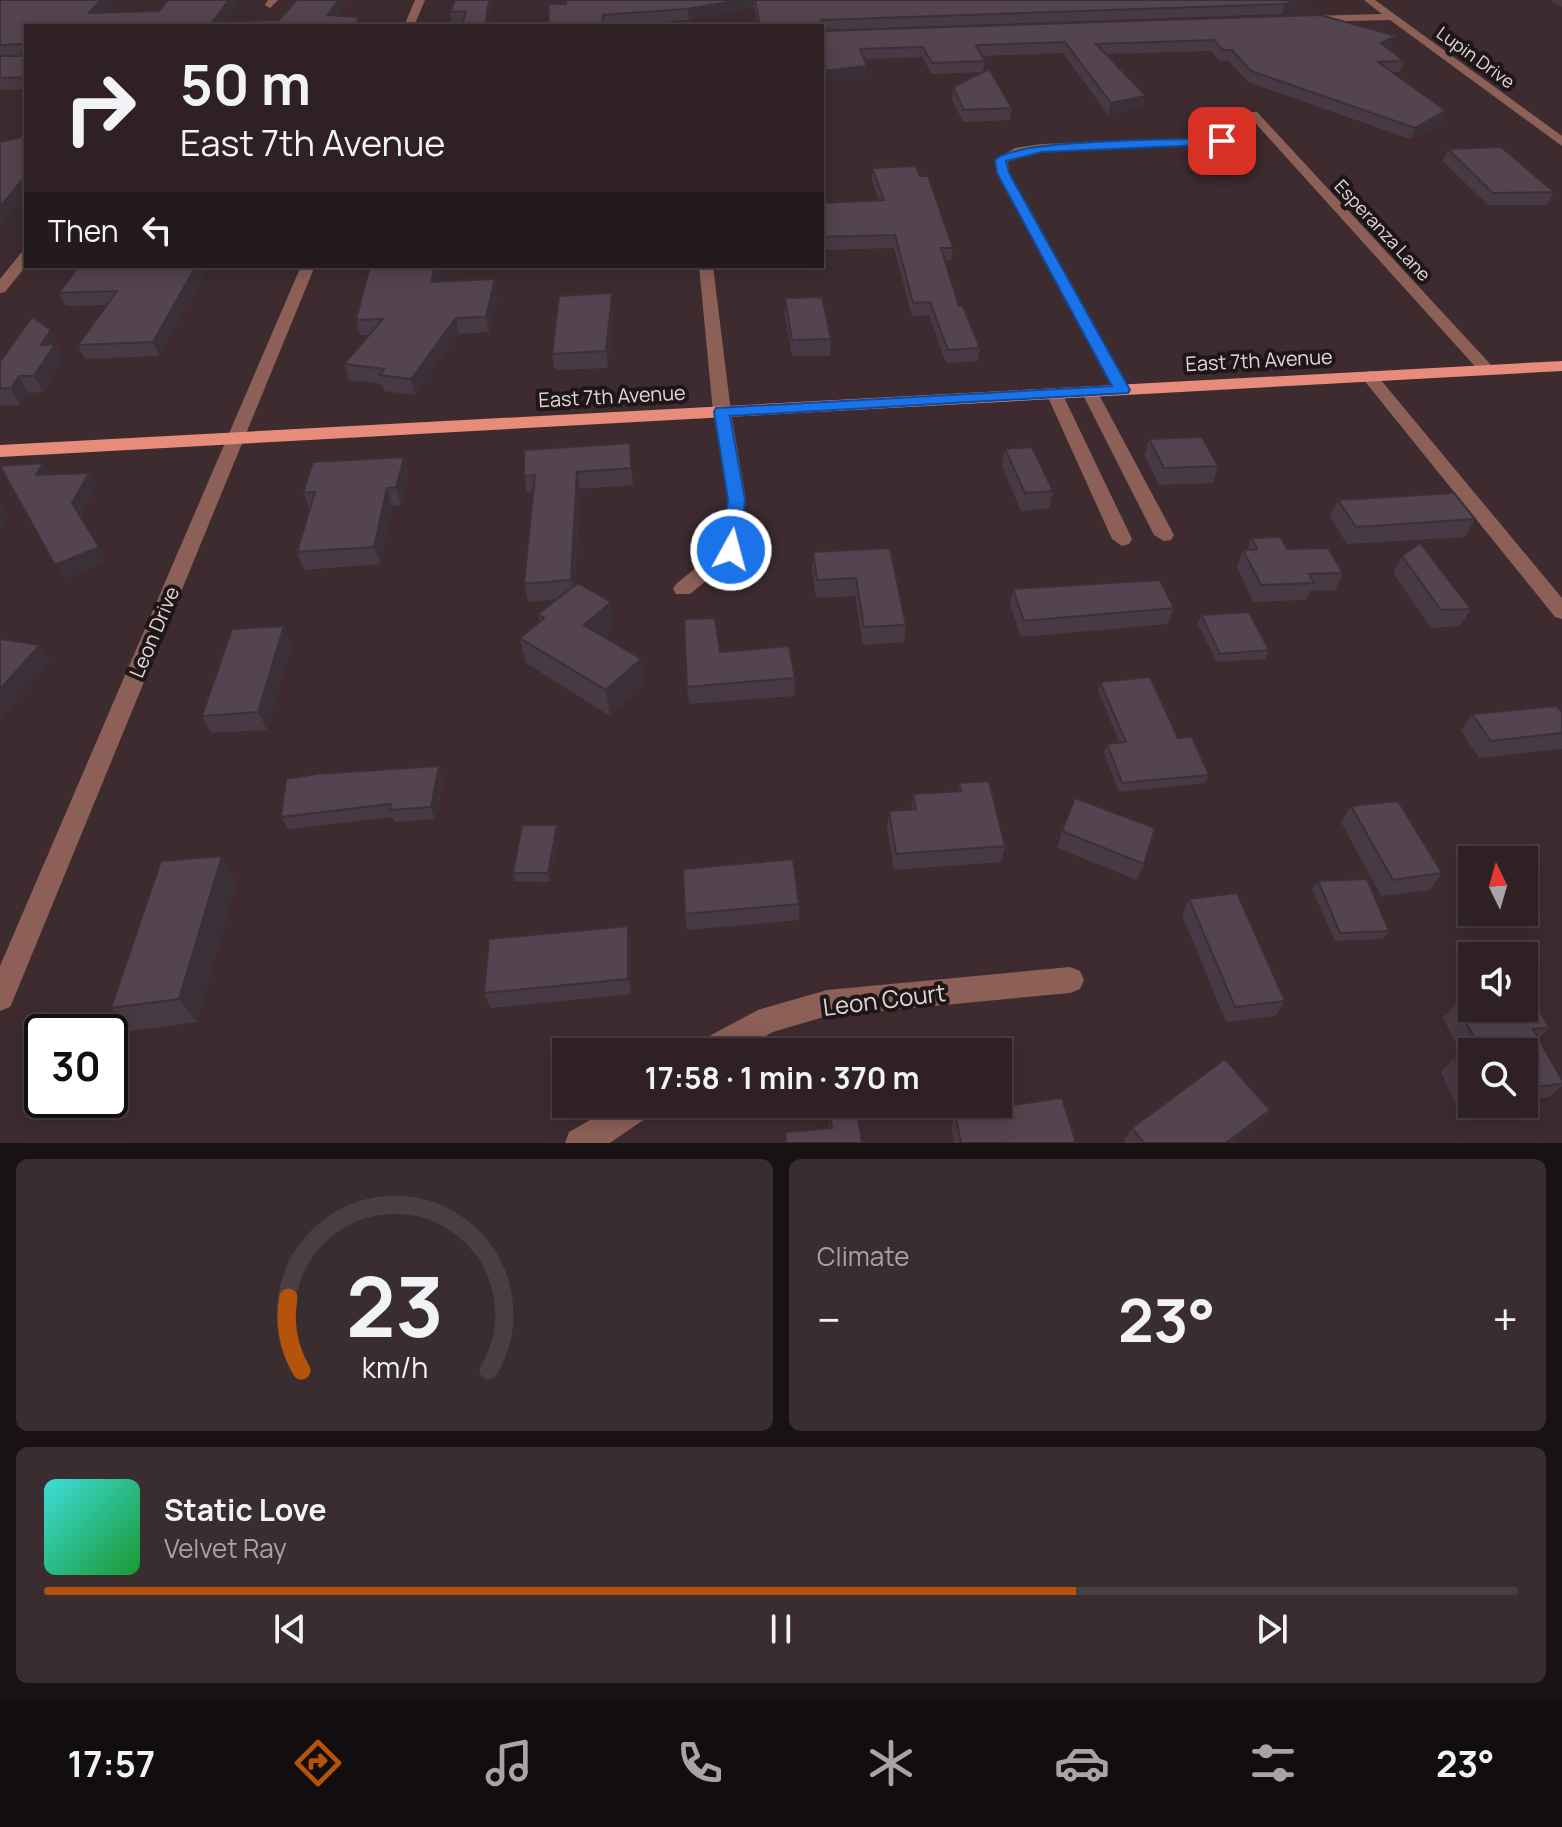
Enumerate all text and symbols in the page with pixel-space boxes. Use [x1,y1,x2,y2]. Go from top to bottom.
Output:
street label: Lupin Drive [1432,21,1520,93]
text: 50 m [180,45,311,122]
icon: right [48,56,152,160]
pin [1188,107,1256,175]
text: East 7th Avenue [180,118,445,167]
icon: arrive [1200,119,1244,163]
street label: Esperanza Lane [1330,174,1436,286]
icon: left [135,208,179,252]
text: Then [48,210,119,251]
street label: East 7th Avenue [1185,343,1333,377]
street label: East 7th Avenue [538,379,686,413]
position arrow [689,508,773,592]
street label: Leon Drive [123,582,185,682]
north arrow [1458,846,1538,926]
map controls [1458,846,1538,1118]
button: sound [1458,942,1538,1022]
street label: Leon Court [821,975,947,1023]
speed limit sign: 30 [24,1014,128,1118]
button: search [1458,1038,1538,1118]
text: 17:58 · 1 min · 370 m [645,1057,919,1098]
text: Climate [817,1238,909,1274]
text: 23 [346,1248,443,1362]
text: 23° [1118,1278,1216,1360]
text: − [817,1289,841,1349]
text: + [1493,1289,1518,1349]
text: km/h [361,1348,428,1387]
text: Static Love [164,1489,327,1530]
text: Velvet Ray [164,1530,287,1566]
icon: previous [268,1607,312,1651]
icon: pause [759,1607,803,1651]
icon: next [1250,1607,1294,1651]
icon: directions [290,1735,346,1791]
icon: music [481,1735,537,1791]
icon: phone [672,1735,728,1791]
icon: climate [863,1735,919,1791]
icon: car [1054,1735,1110,1791]
icon: filters [1245,1735,1301,1791]
text: 17:57 [67,1739,155,1788]
text: 23° [1436,1739,1494,1788]

